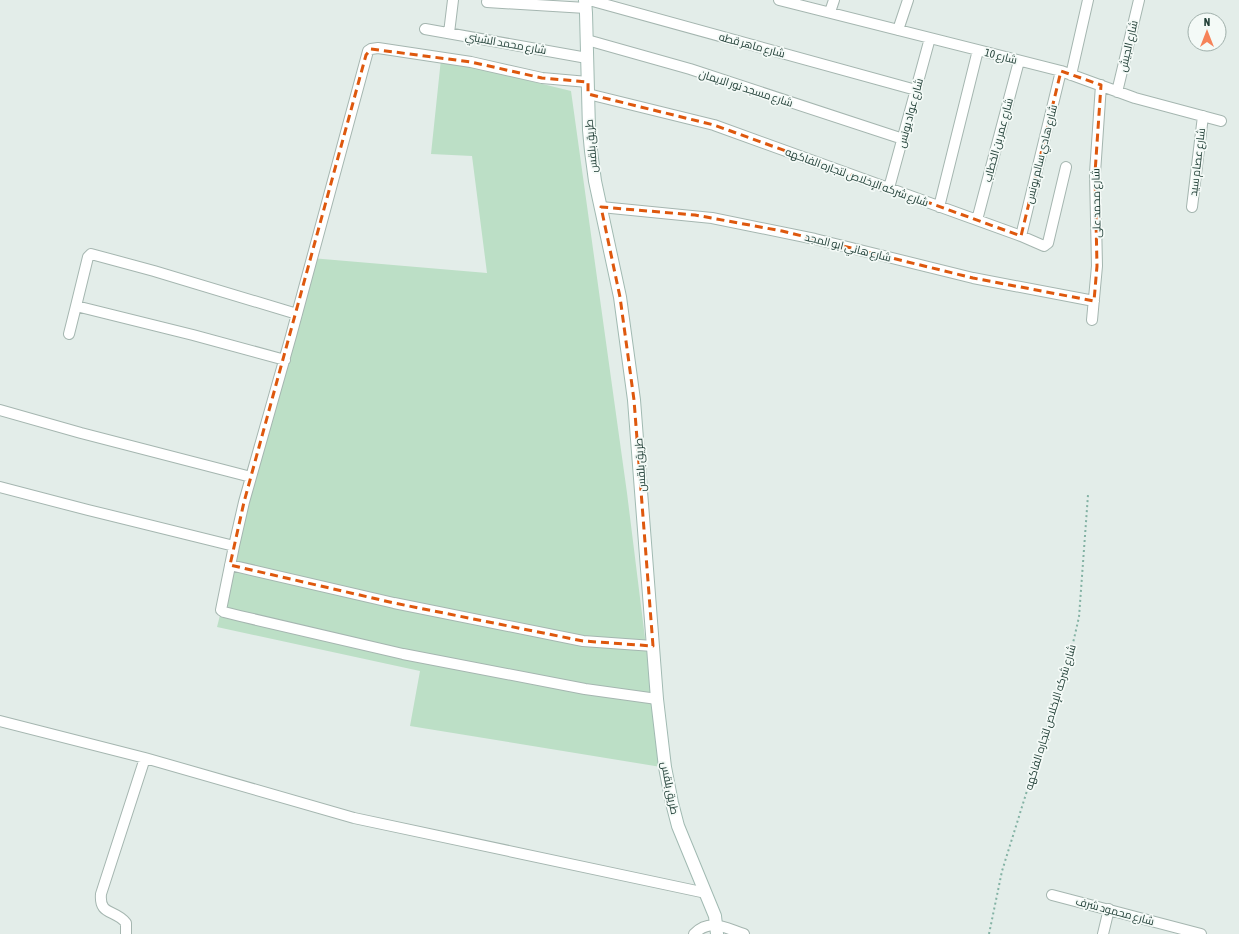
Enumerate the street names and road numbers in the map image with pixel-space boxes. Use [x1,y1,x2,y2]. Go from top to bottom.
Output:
street label: شارع الجيش [1116,19,1142,73]
street label: شارع محمد الشيني [464,30,548,59]
street label: شارع ماهر قطه [717,30,786,62]
street label: شارع 10 [983,46,1019,68]
street label: شارع مسجد نور الايمان [697,67,794,111]
street label: شارع عواد يونس [895,77,927,150]
street label: شارع عمر بن الخطاب [981,97,1017,184]
street label: شارع هادي سالم يونس [1023,103,1062,205]
street label: طريق بلقس [583,119,600,173]
street label: شارع عصام سيد [1187,127,1209,197]
street label: شارع شركه الإخلاص لتجاره الفاكهه [783,145,930,210]
street label: شارع محمد على [1089,168,1105,238]
street label: شارع هاني ابو المجد [803,230,892,266]
street label: طريق بلقس [632,438,649,492]
street label: شارع شركه الإخلاص لتجاره الفاكهه [1022,643,1080,792]
street label: طريق بلقس [658,760,681,816]
street label: شارع محمود شرف [1074,895,1156,929]

